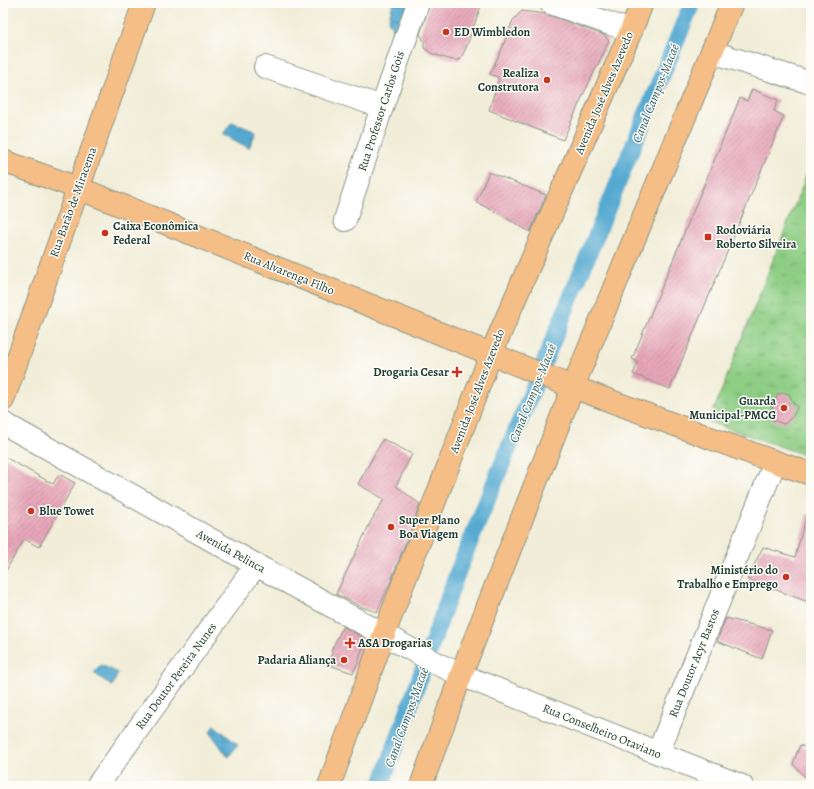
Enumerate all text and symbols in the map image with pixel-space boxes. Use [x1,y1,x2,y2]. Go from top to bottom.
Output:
place label: ED Wimbledon [454,24,531,40]
marker: ED Wimbledon [441,27,451,37]
street label: Avenida José Alves Azevedo [570,29,637,158]
water label: Canal Campos-Macaé [628,41,683,145]
street label: Rua Professor Carlos Gois [354,49,408,173]
place label: Realiza Construtora [478,65,539,95]
marker: Realiza Construtora [542,75,552,85]
street label: Rua Barão de Miracema [46,144,101,259]
place label: Caixa Econômica Federal [113,218,199,248]
place label: Rodoviária Roberto Silveira [716,222,797,252]
marker: Caixa Econômica Federal [100,228,110,238]
marker: Rodoviária Roberto Silveira [703,232,713,242]
street label: Rua Alvarenga Filho [241,247,337,299]
street label: Avenida José Alves Azevedo [446,327,508,456]
water label: Canal Campos-Macaé [505,341,560,445]
place label: Drogaria Cesar [373,364,449,380]
marker: Drogaria Cesar [452,367,462,377]
place label: Guarda Municipal-PMCG [689,393,776,423]
marker: Guarda Municipal-PMCG [779,403,789,413]
place label: Blue Towet [39,503,94,519]
marker: Blue Towet [26,506,36,516]
place label: Super Plano Boa Viagem [399,512,460,542]
marker: Super Plano Boa Viagem [386,522,396,532]
street label: Avenida Pelinca [193,525,269,577]
place label: Ministério do Trabalho e Emprego [677,562,778,592]
marker: Ministério do Trabalho e Emprego [781,572,791,582]
street label: Rua Doutor Acyr Bastos [665,606,723,720]
street label: Rua Doutor Pereira Nunes [132,619,220,733]
place label: ASA Drogarias [357,635,432,651]
marker: ASA Drogarias [345,638,355,648]
place label: Padaria Aliança [258,652,336,668]
marker: Padaria Aliança [339,655,349,665]
water label: Canal Campos-Macaé [380,665,433,770]
street label: Rua Conselheiro Otaviano [540,700,664,762]

